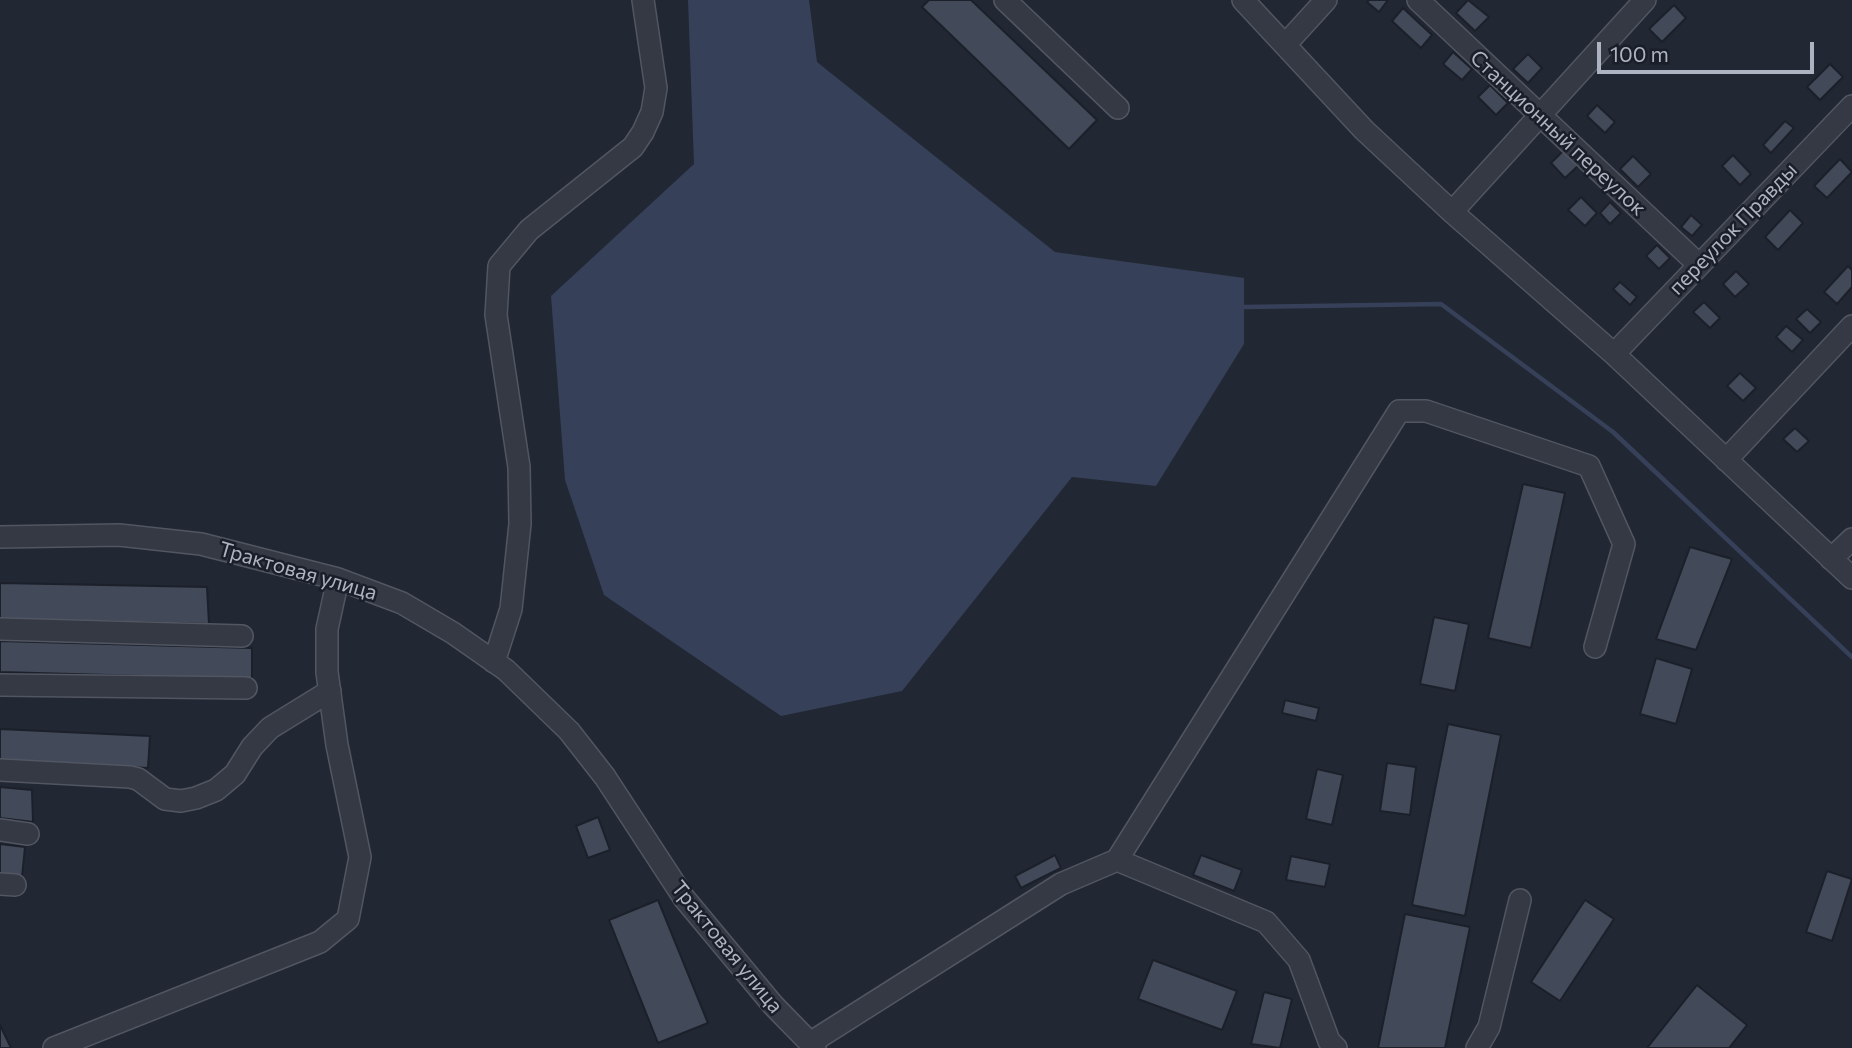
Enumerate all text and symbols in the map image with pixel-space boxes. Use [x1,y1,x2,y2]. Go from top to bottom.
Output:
scale bar [1600,28,1817,72]
text: 100 m [1610,41,1669,66]
street label: Станционный переулок [1465,45,1651,221]
street label: переулок Правды [1664,158,1802,300]
street label: Трактовая улица [216,536,380,606]
street label: Трактовая улица [666,876,788,1018]

